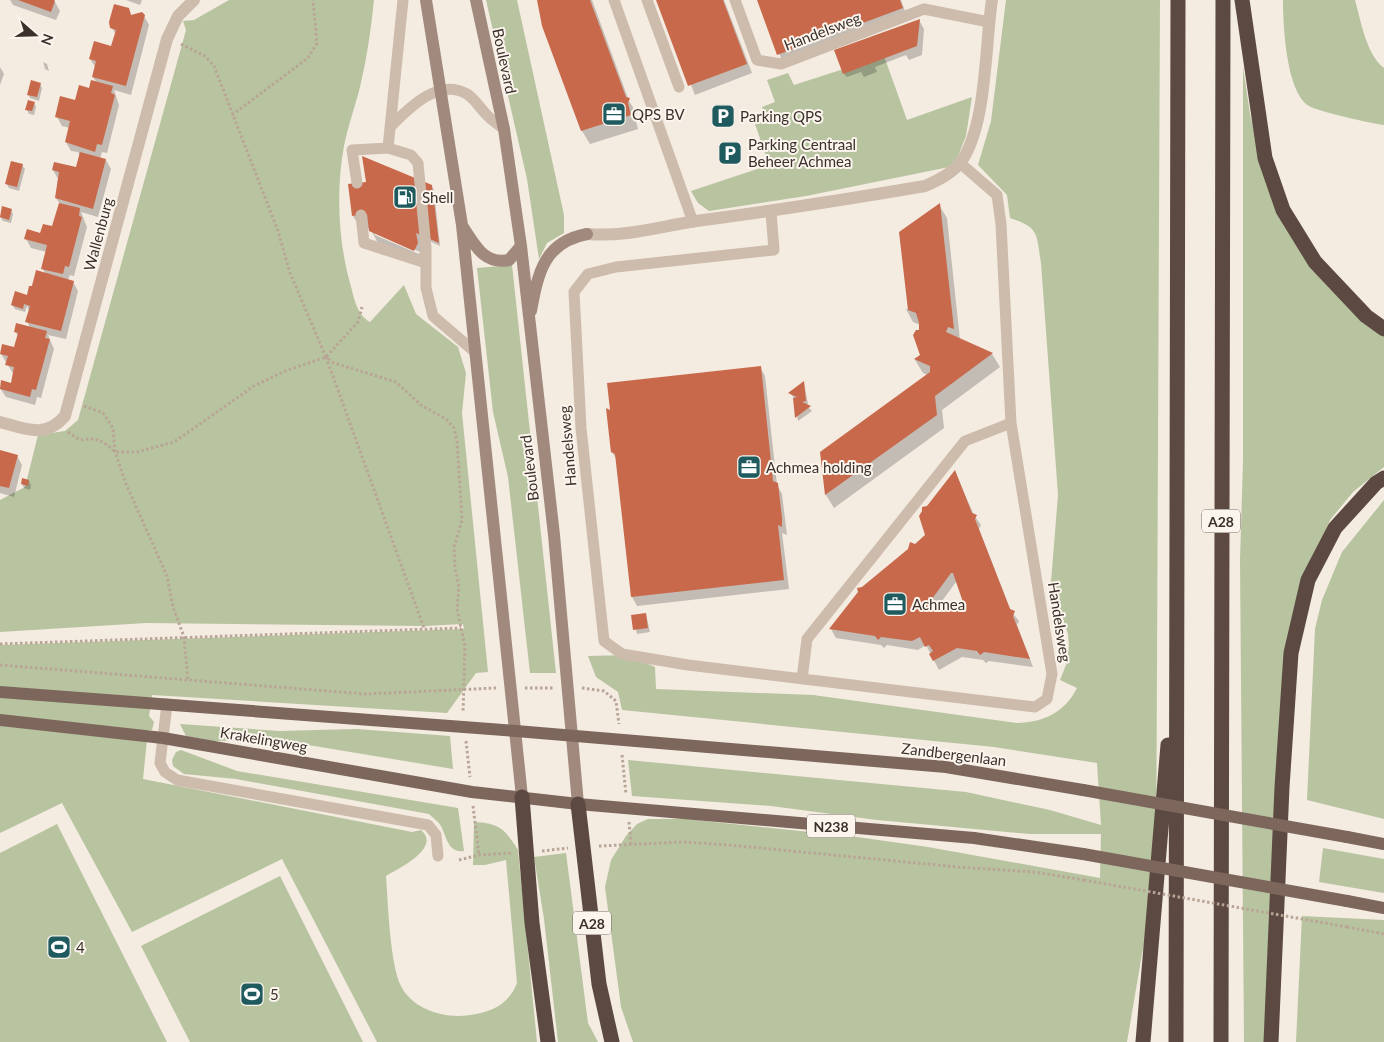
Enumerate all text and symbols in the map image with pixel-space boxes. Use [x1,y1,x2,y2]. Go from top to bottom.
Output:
street label: Handelsweg [781,8,863,54]
north arrow [10,10,60,60]
street label: Boulevard [489,27,521,95]
text: N [38,32,58,48]
office icon: QPS BV [601,101,627,127]
parking icon: Parking QPS [710,103,736,129]
place label: QPS BV [632,105,685,123]
place label: Parking QPS [740,107,822,125]
place label: Parking Centraal Beheer Achmea [748,135,856,170]
parking icon: Parking Centraal Beheer Achmea [717,140,743,166]
fuel station icon: Shell [392,184,418,210]
place label: Shell [422,188,453,206]
street label: Wallenburg [80,195,116,273]
street label: Handelsweg [554,405,579,487]
street label: Boulevard [516,434,542,502]
office icon: Achmea holding [736,454,762,480]
place label: Achmea holding [766,458,872,476]
road number: A28 [1202,510,1240,532]
street label: Handelsweg [1045,581,1075,664]
office icon: Achmea [882,591,908,617]
place label: Achmea [912,595,965,613]
street label: Krakelingweg [219,722,309,756]
street label: Zandbergenlaan [900,739,1008,769]
road number: N238 [807,814,855,838]
road number: A28 [573,911,611,934]
sports icon: 4 [46,934,72,960]
place label: 4 [76,938,85,956]
sports icon: 5 [239,981,265,1007]
place label: 5 [270,985,279,1003]

